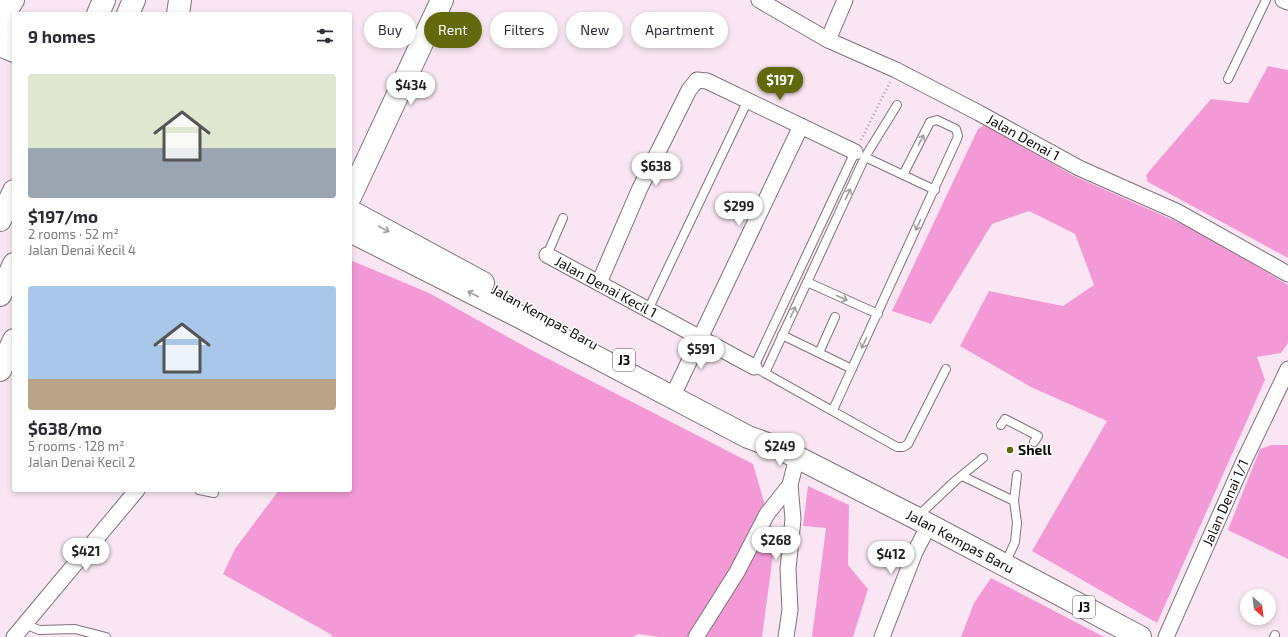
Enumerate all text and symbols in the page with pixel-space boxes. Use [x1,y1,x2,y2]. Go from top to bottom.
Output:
chip: Buy [364,12,416,48]
chip: Rent [424,12,482,48]
chip: Filters [490,12,558,48]
chip: New [566,12,623,48]
chip: Apartment [631,12,728,48]
icon: filters [314,25,336,47]
text: 9 homes [28,26,96,46]
pin: $197 [756,67,804,101]
pin: $434 [387,72,435,106]
text: $197 [766,72,794,88]
text: $434 [395,77,427,93]
icon: home [146,100,218,172]
street label: Jalan Denai 1 [984,110,1063,164]
one-way arrow [917,134,925,146]
pin: $638 [632,153,680,187]
text: $638 [641,158,671,174]
one-way arrow [845,189,852,201]
pin: $299 [715,193,763,227]
text: $299 [724,198,754,214]
text: $197/mo [28,206,98,226]
one-way arrow [914,219,921,231]
text: 2 rooms · 52 m² [28,226,119,242]
one-way arrow [378,226,390,234]
text: Jalan Denai Kecil 4 [28,242,136,258]
street label: Jalan Denai Kecil 1 [552,252,660,321]
street label: Jalan Kempas Baru [489,280,602,353]
one-way arrow [467,289,479,297]
one-way arrow [836,295,848,302]
one-way arrow [790,306,797,318]
icon: home [146,312,218,384]
pin: $591 [677,336,725,370]
one-way arrow [860,337,867,349]
text: $591 [687,341,715,357]
road number: J3 [613,349,635,371]
text: $638/mo [28,418,102,438]
pin: $249 [756,433,804,467]
text: 5 rooms · 128 m² [28,438,125,454]
text: $249 [764,438,796,454]
place label: Shell [1018,441,1052,458]
marker: Shell [1005,445,1015,455]
text: Jalan Denai Kecil 2 [28,454,135,470]
street label: Jalan Denai 1/1 [1198,456,1252,548]
street label: Jalan Kempas Baru [904,506,1017,577]
pin: $268 [752,527,800,561]
text: $268 [761,532,791,548]
pin: $421 [62,538,110,572]
pin: $412 [867,541,915,575]
text: $421 [72,543,101,559]
text: $412 [877,546,906,562]
north arrow [1240,589,1276,625]
map controls [1240,589,1276,625]
road number: J3 [1073,596,1095,618]

